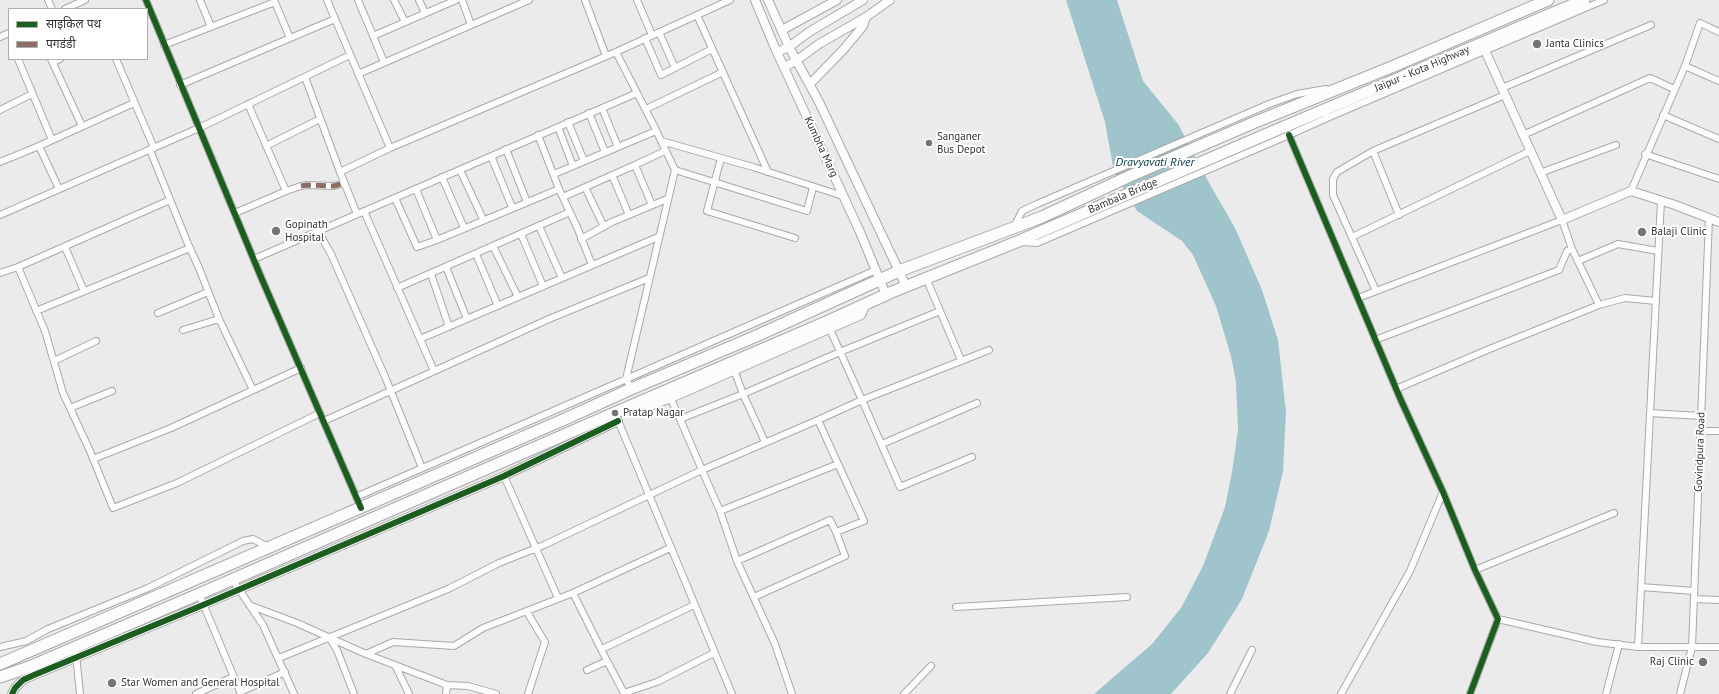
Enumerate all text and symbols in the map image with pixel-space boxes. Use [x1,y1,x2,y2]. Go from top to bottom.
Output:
legend [8,8,148,60]
text: साइकिल पथ [46,16,101,31]
text: पगडंडी [46,36,76,51]
place label: Janta Clinics [1546,37,1604,51]
marker: Janta Clinics [1531,38,1543,50]
street label: Jaipur - Kota Highway [1372,43,1472,95]
street label: Kumbha Marg [801,115,841,179]
place label: Sanganer Bus Depot [937,130,985,156]
marker: Sanganer Bus Depot [924,138,934,148]
water label: Dravyavati River [1116,156,1194,170]
street label: Bambala Bridge [1086,175,1160,217]
place label: Gopinath Hospital [285,218,328,244]
marker: Gopinath Hospital [270,225,282,237]
place label: Balaji Clinic [1651,225,1707,239]
marker: Balaji Clinic [1636,226,1648,238]
place label: Pratap Nagar [623,406,684,420]
marker: Pratap Nagar [610,408,620,418]
street label: Govindpura Road [1692,412,1708,492]
place label: Raj Clinic [1650,655,1694,669]
marker: Raj Clinic [1697,656,1709,668]
place label: Star Women and General Hospital [121,676,280,690]
marker: Star Women and General Hospital [106,677,118,689]

